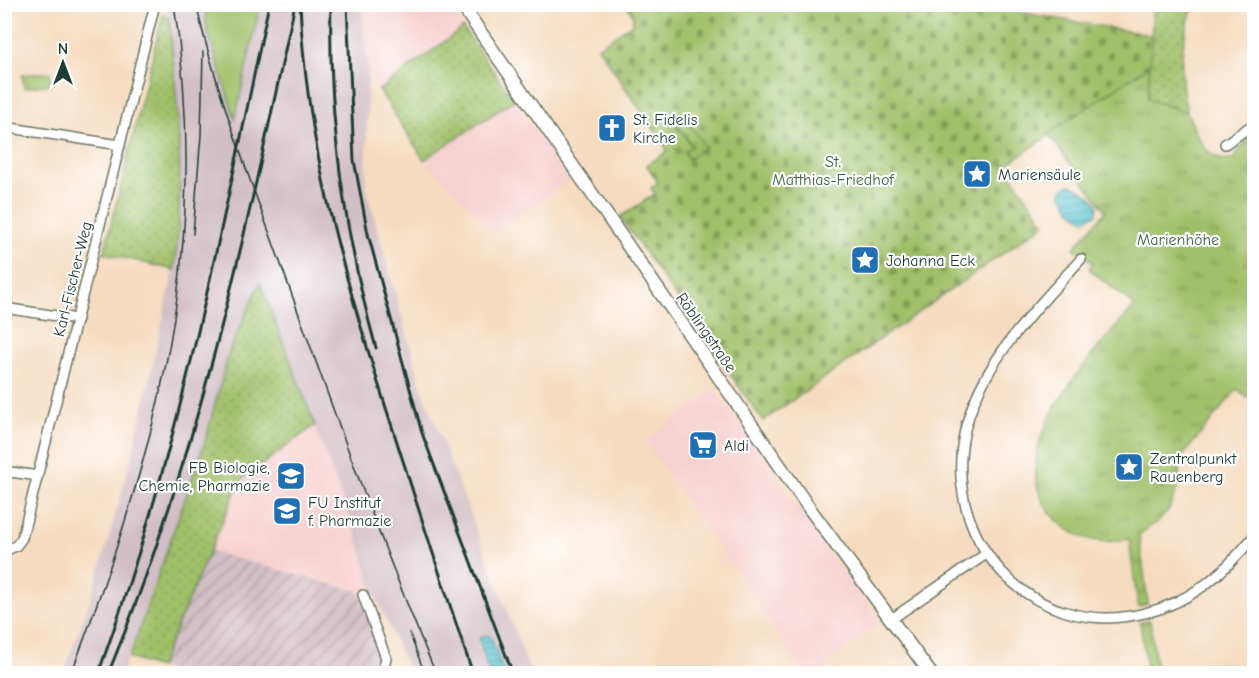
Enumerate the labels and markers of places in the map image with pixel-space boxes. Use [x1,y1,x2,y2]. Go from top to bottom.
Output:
place label: St. Fidelis Kirche [633,111,698,147]
church icon: St. Fidelis Kirche [596,112,628,144]
place icon: Mariensäule [961,158,993,190]
place label: Mariensäule [998,166,1081,184]
place icon: Johanna Eck [849,244,881,276]
place label: Johanna Eck [886,252,975,270]
supermarket icon: Aldi [687,429,719,461]
place label: Aldi [724,437,749,455]
place label: Zentralpunkt Rauenberg [1150,450,1237,486]
place icon: Zentralpunkt Rauenberg [1113,451,1145,483]
place label: FB Biologie, Chemie, Pharmazie [139,459,270,495]
school or university icon: FB Biologie, Chemie, Pharmazie [275,460,307,492]
place label: FU Institut f. Pharmazie [307,494,391,530]
school or university icon: FU Institut f. Pharmazie [271,495,303,527]

